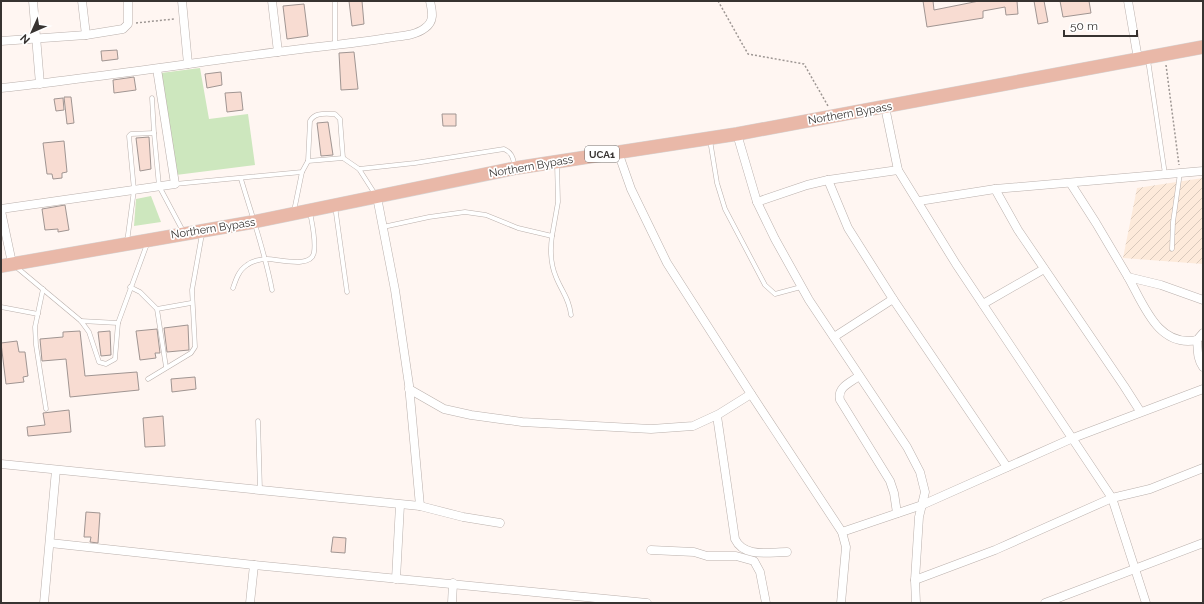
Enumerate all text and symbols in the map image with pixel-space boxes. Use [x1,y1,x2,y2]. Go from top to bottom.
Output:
north arrow [12,12,52,52]
scale bar [1064,12,1137,38]
text: 50 m [1070,19,1098,33]
text: N [18,31,33,46]
street label: Northern Bypass [807,100,893,127]
road number: UCA1 [585,146,619,162]
street label: Northern Bypass [488,153,574,180]
street label: Northern Bypass [170,215,256,242]

